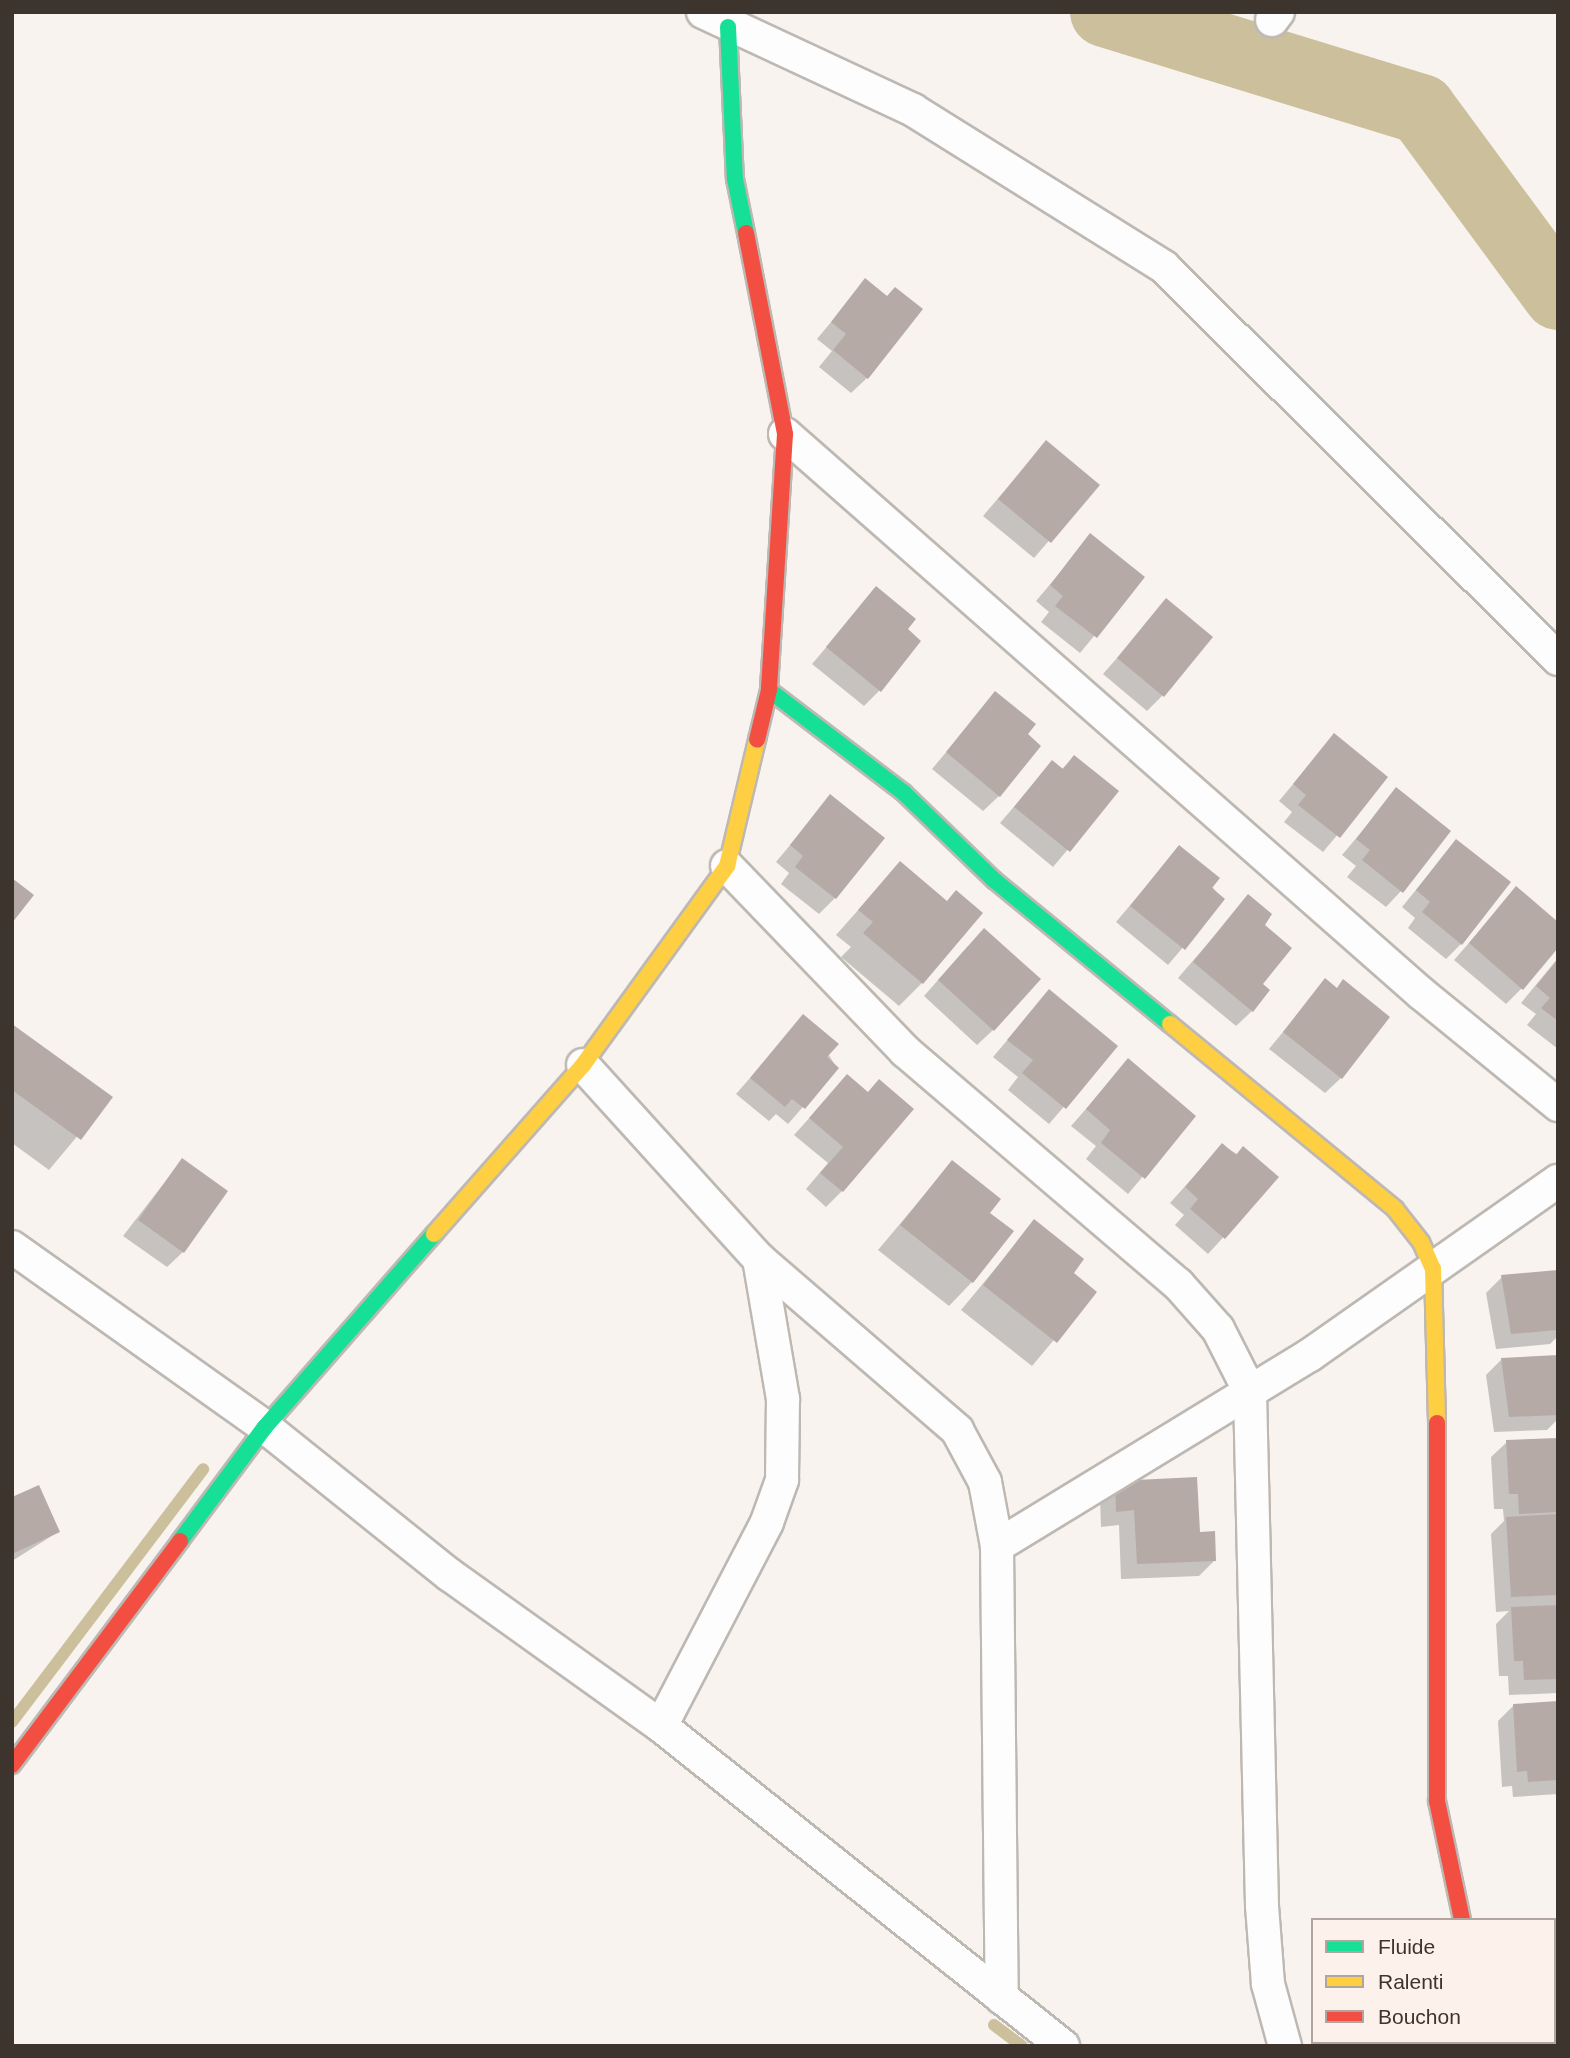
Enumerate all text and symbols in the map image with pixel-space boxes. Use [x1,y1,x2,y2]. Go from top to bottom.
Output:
legend [1311,1918,1556,2044]
text: Fluide [1378,1935,1435,1958]
text: Ralenti [1378,1970,1443,1993]
text: Bouchon [1378,2005,1461,2028]

